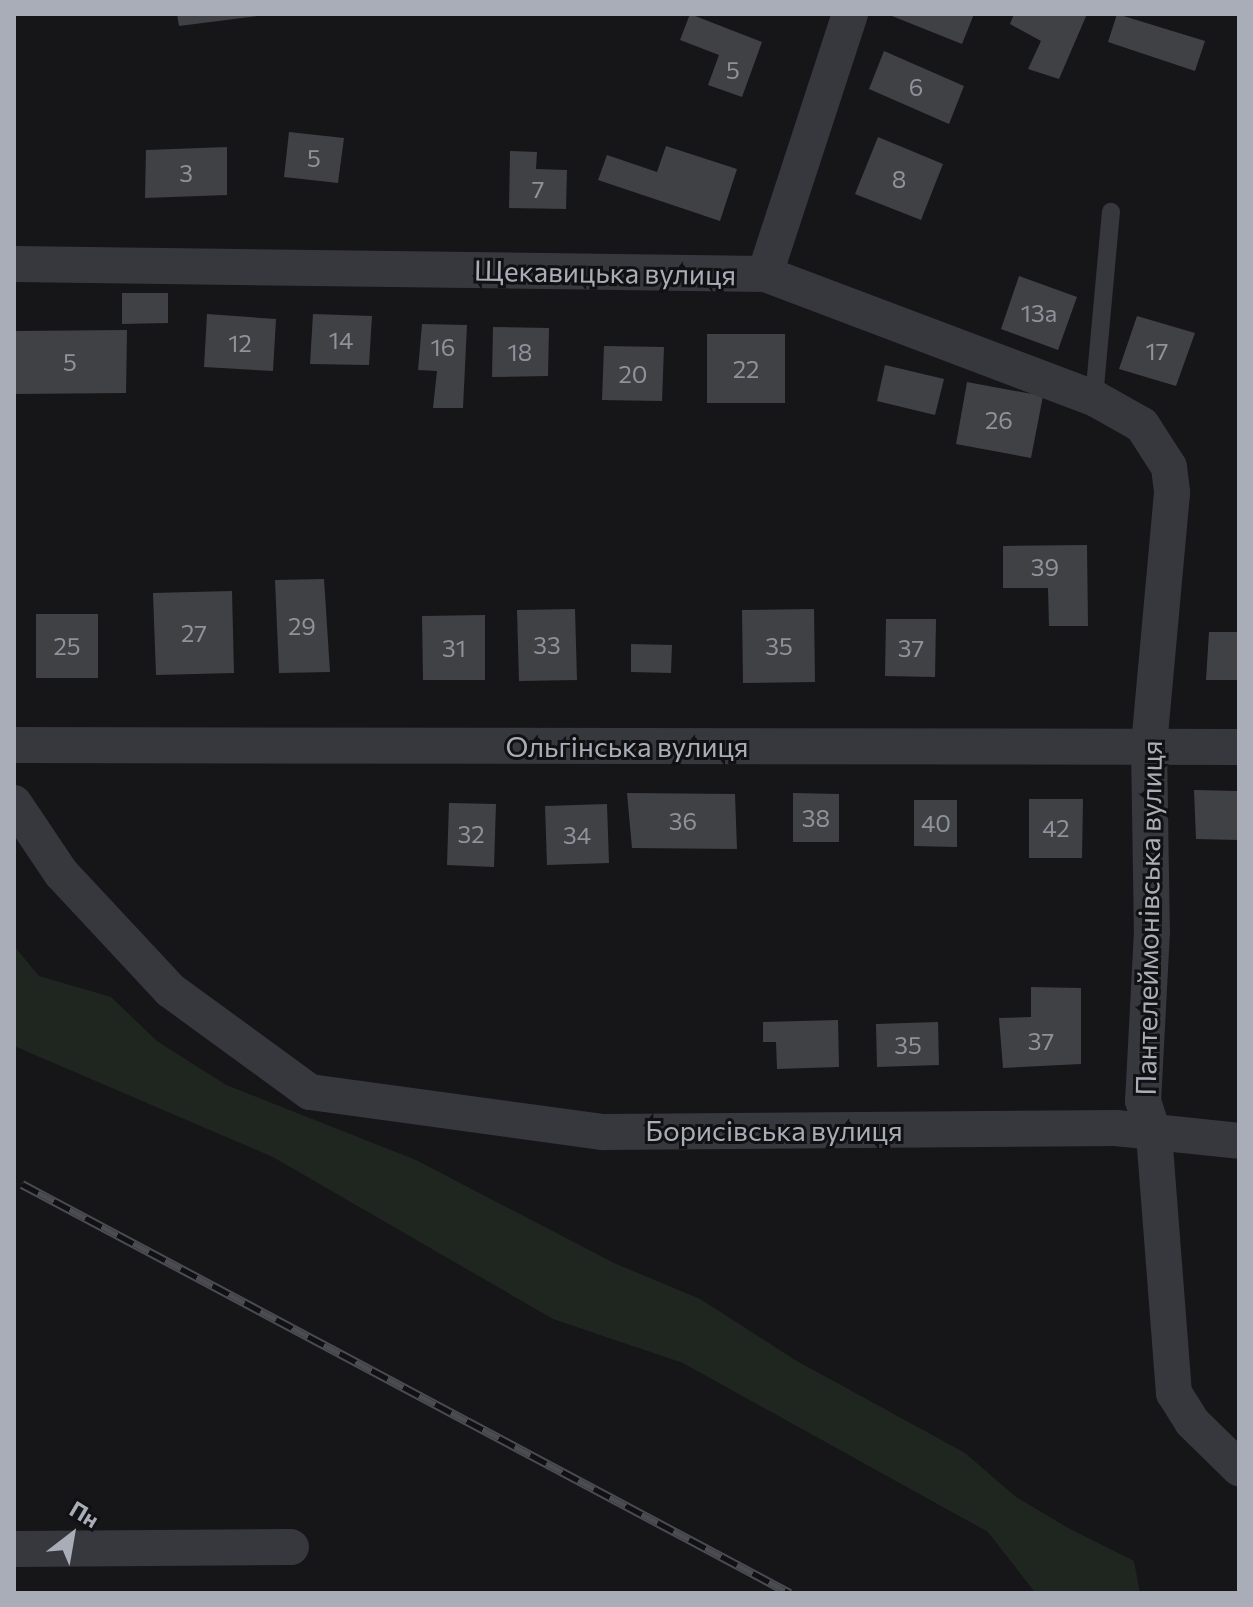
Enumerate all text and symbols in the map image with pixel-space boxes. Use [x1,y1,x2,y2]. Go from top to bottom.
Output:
house number: 5 [726,56,740,84]
house number: 6 [909,73,923,101]
house number: 5 [307,144,321,172]
house number: 3 [179,159,193,187]
house number: 8 [892,165,906,193]
house number: 7 [532,175,544,203]
street label: Щекавицька вулиця [474,253,736,291]
house number: 13а [1021,299,1057,327]
house number: 14 [329,326,353,354]
house number: 12 [228,329,252,357]
house number: 16 [431,333,455,361]
house number: 17 [1146,337,1168,365]
house number: 18 [508,338,532,366]
house number: 5 [63,348,77,376]
house number: 22 [733,355,759,383]
house number: 20 [619,360,647,388]
house number: 26 [985,406,1013,434]
house number: 39 [1031,553,1059,581]
house number: 29 [288,612,316,640]
house number: 27 [181,619,207,647]
house number: 33 [533,631,561,659]
house number: 25 [53,632,81,660]
house number: 35 [765,632,793,660]
house number: 31 [442,634,466,662]
house number: 37 [898,634,924,662]
street label: Ольгінська вулиця [505,729,749,763]
street label: Пантелеймонівська вулиця [1128,740,1168,1096]
house number: 38 [802,804,830,832]
house number: 36 [669,807,697,835]
house number: 40 [921,809,951,837]
house number: 42 [1042,814,1070,842]
house number: 32 [458,820,484,848]
house number: 34 [563,821,591,849]
house number: 37 [1028,1027,1054,1055]
house number: 35 [894,1031,922,1059]
street label: Борисівська вулиця [645,1113,903,1147]
north arrow [32,1495,112,1575]
text: Пн [65,1495,104,1533]

